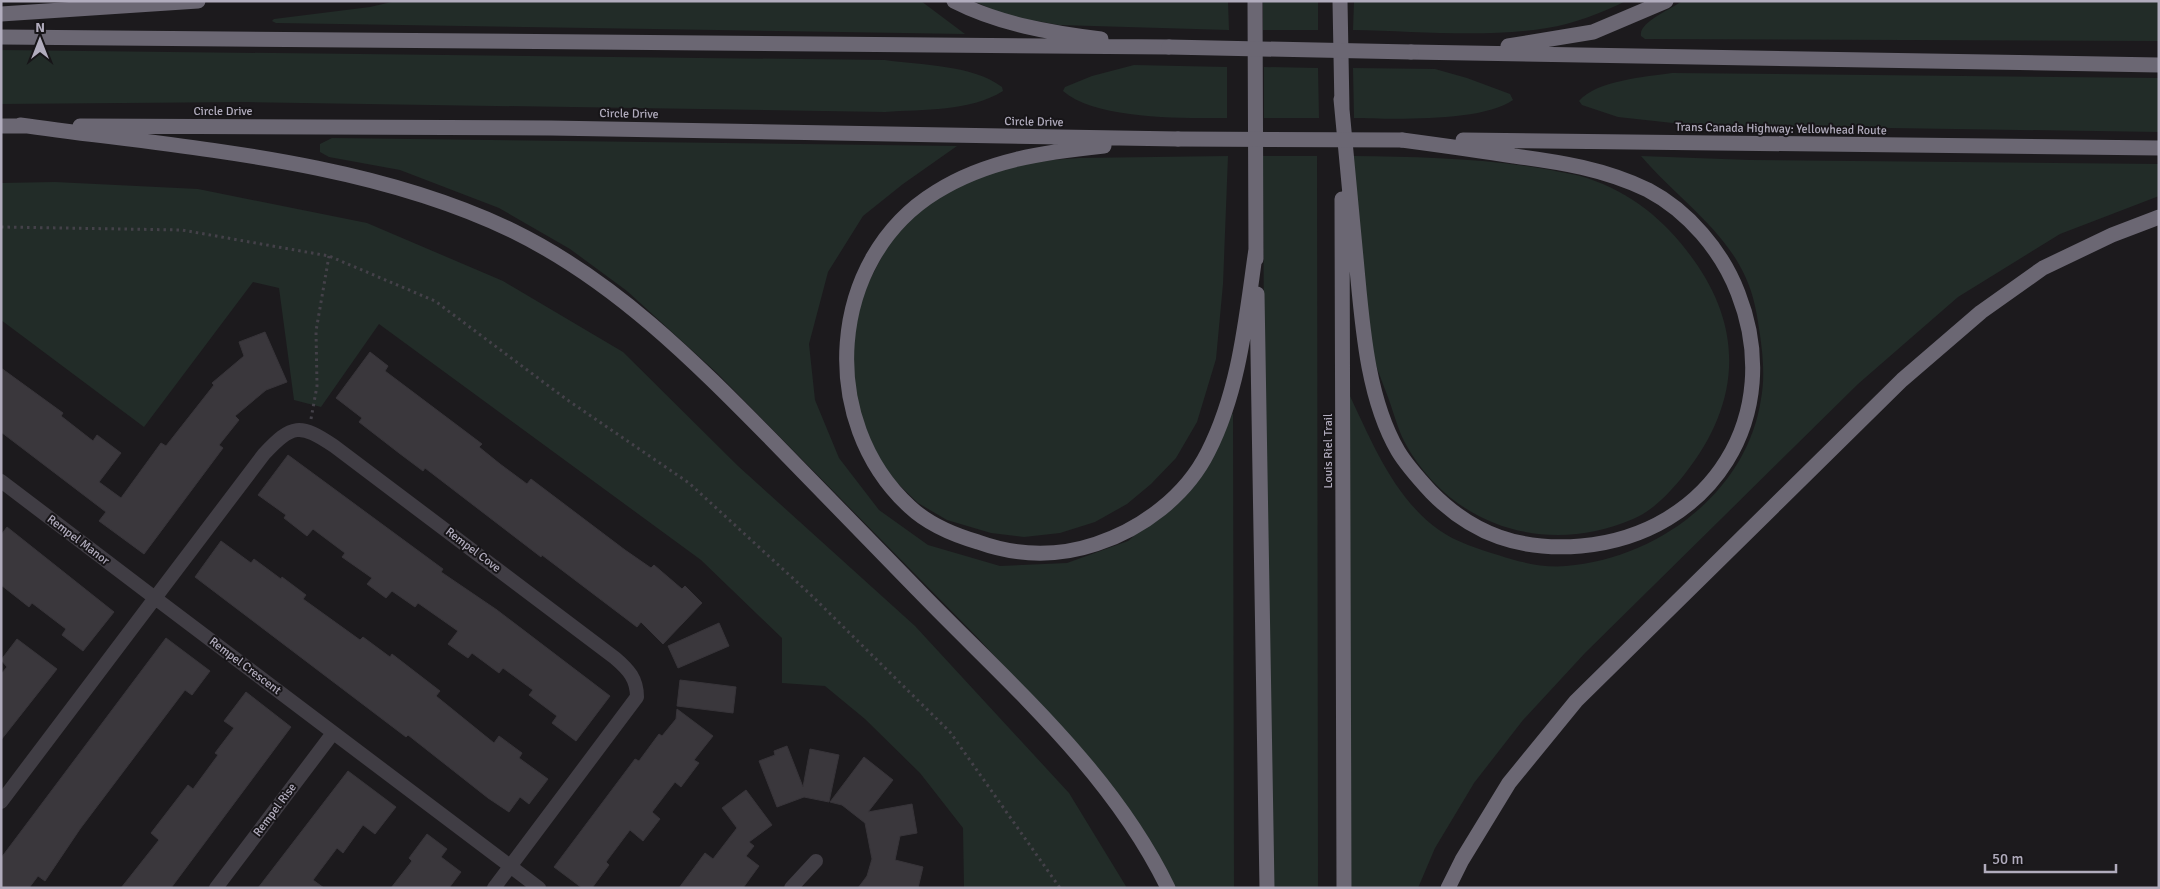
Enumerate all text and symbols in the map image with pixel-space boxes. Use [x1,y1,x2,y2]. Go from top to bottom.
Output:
north arrow [15,15,65,65]
text: N [35,19,45,36]
street label: Circle Drive [193,104,253,119]
street label: Circle Drive [599,106,659,122]
street label: Circle Drive [1004,114,1064,130]
street label: Trans Canada Highway: Yellowhead Route [1675,120,1887,138]
street label: Louis Riel Trail [1321,413,1336,489]
street label: Rempel Manor [44,512,113,569]
street label: Rempel Cove [442,524,504,576]
street label: Rempel Crescent [206,634,284,698]
street label: Rempel Rise [250,780,300,840]
scale bar [1985,842,2116,874]
text: 50 m [1992,850,2023,868]

